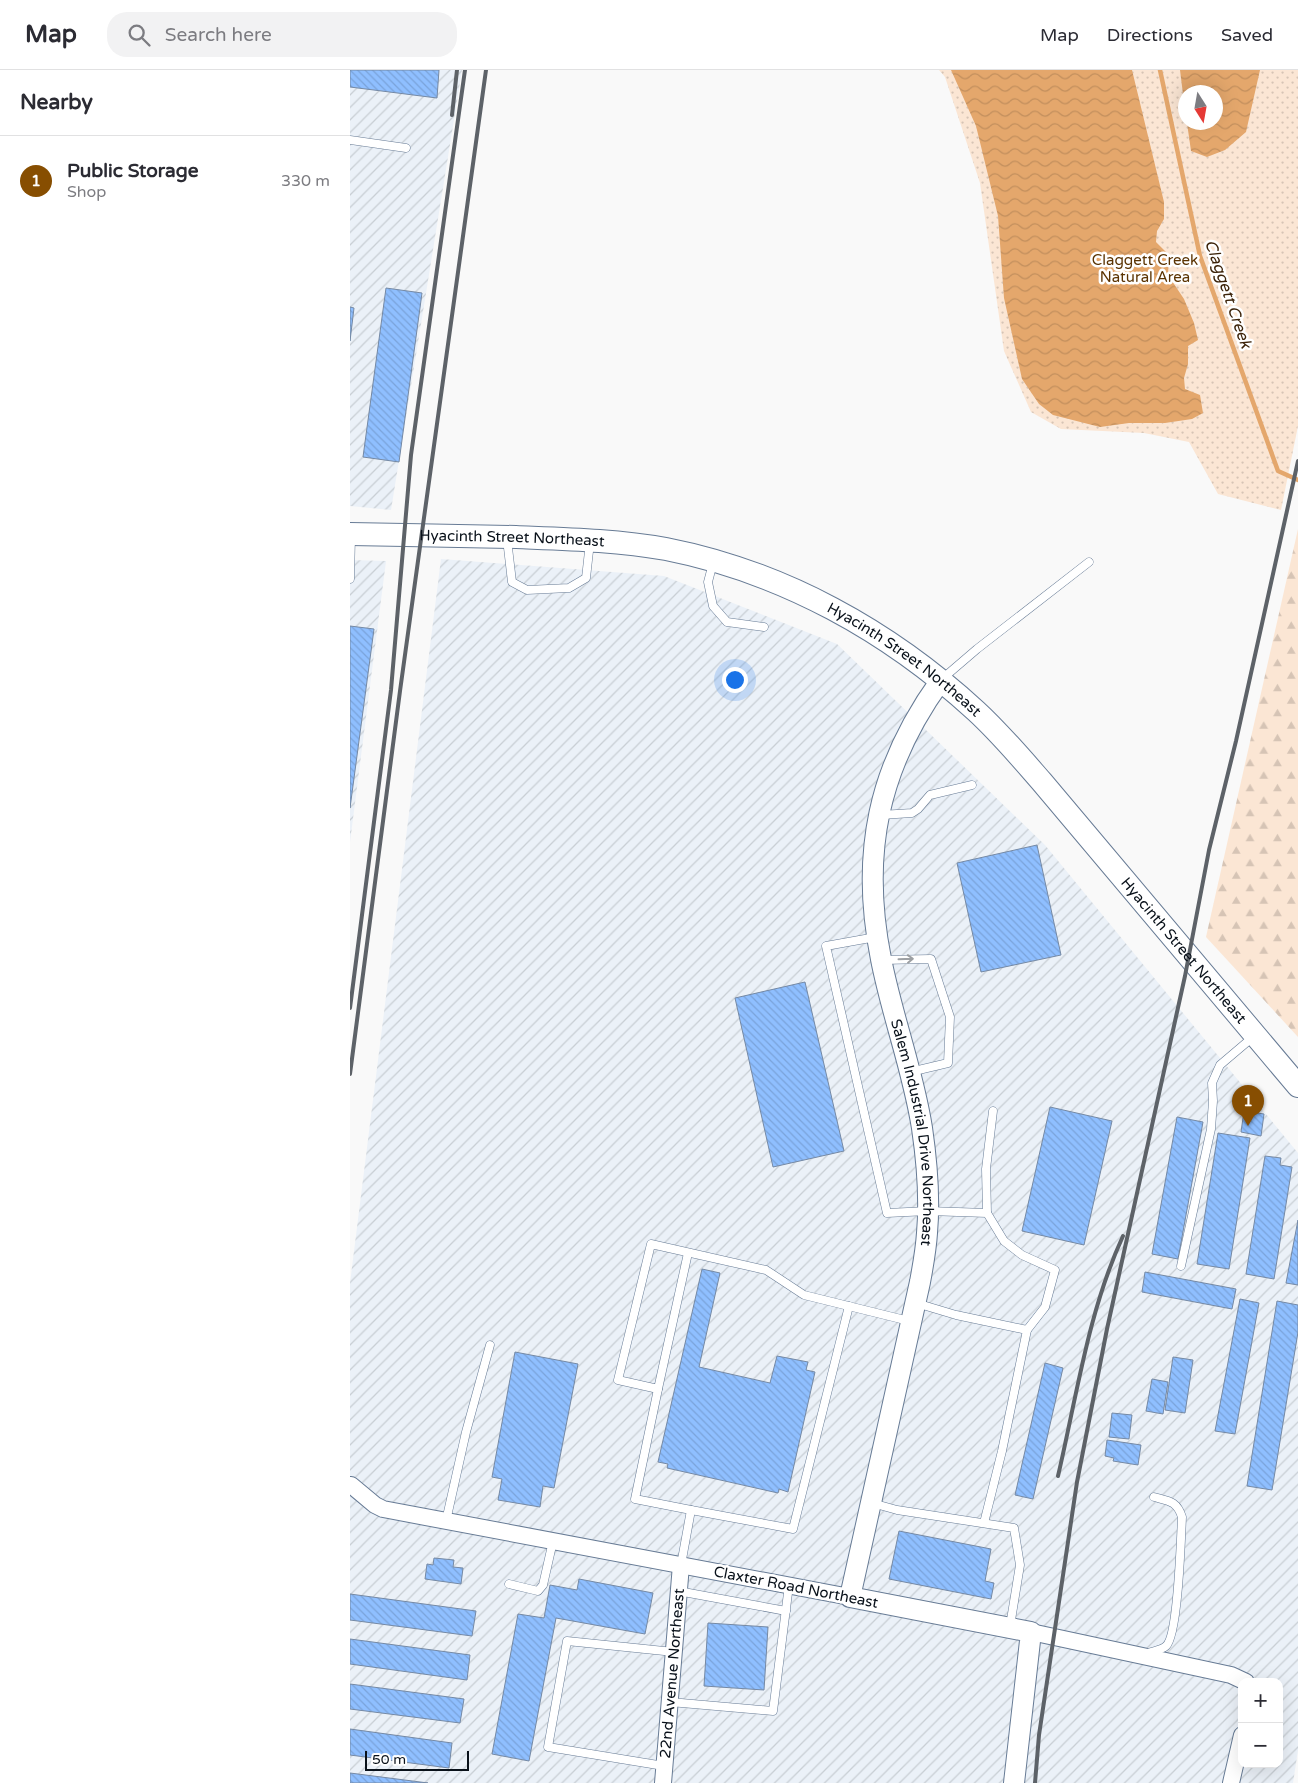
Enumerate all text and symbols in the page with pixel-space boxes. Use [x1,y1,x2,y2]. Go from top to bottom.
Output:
search box [107,12,457,57]
text: Map [25,20,77,49]
icon: search [125,21,153,49]
text: Search here [165,24,272,46]
text: Map [1040,24,1079,46]
text: Directions [1107,24,1193,46]
text: Saved [1221,24,1273,46]
north arrow [1178,85,1223,130]
text: Nearby [20,90,93,115]
text: Public Storage [67,160,198,182]
text: 1 [31,171,41,191]
text: 330 m [281,171,330,191]
text: Shop [67,182,106,202]
water label: Claggett Creek [1200,237,1256,352]
park label: Claggett Creek Natural Area [1092,251,1198,286]
street label: Hyacinth Street Northeast [419,526,605,550]
street label: Hyacinth Street Northeast [824,599,985,720]
your location [722,667,748,693]
street label: Hyacinth Street Northeast [1117,874,1251,1027]
one-way arrow [898,955,914,964]
street label: Salem Industrial Drive Northeast [887,1017,937,1247]
pin: 1 [1232,1085,1264,1126]
street label: Claxter Road Northeast [712,1562,880,1612]
street label: 22nd Avenue Northeast [656,1587,688,1759]
map controls [1238,1678,1283,1768]
button: + [1238,1678,1283,1723]
button: − [1238,1723,1283,1768]
scale bar [365,1748,469,1771]
text: 50 m [372,1751,406,1768]

